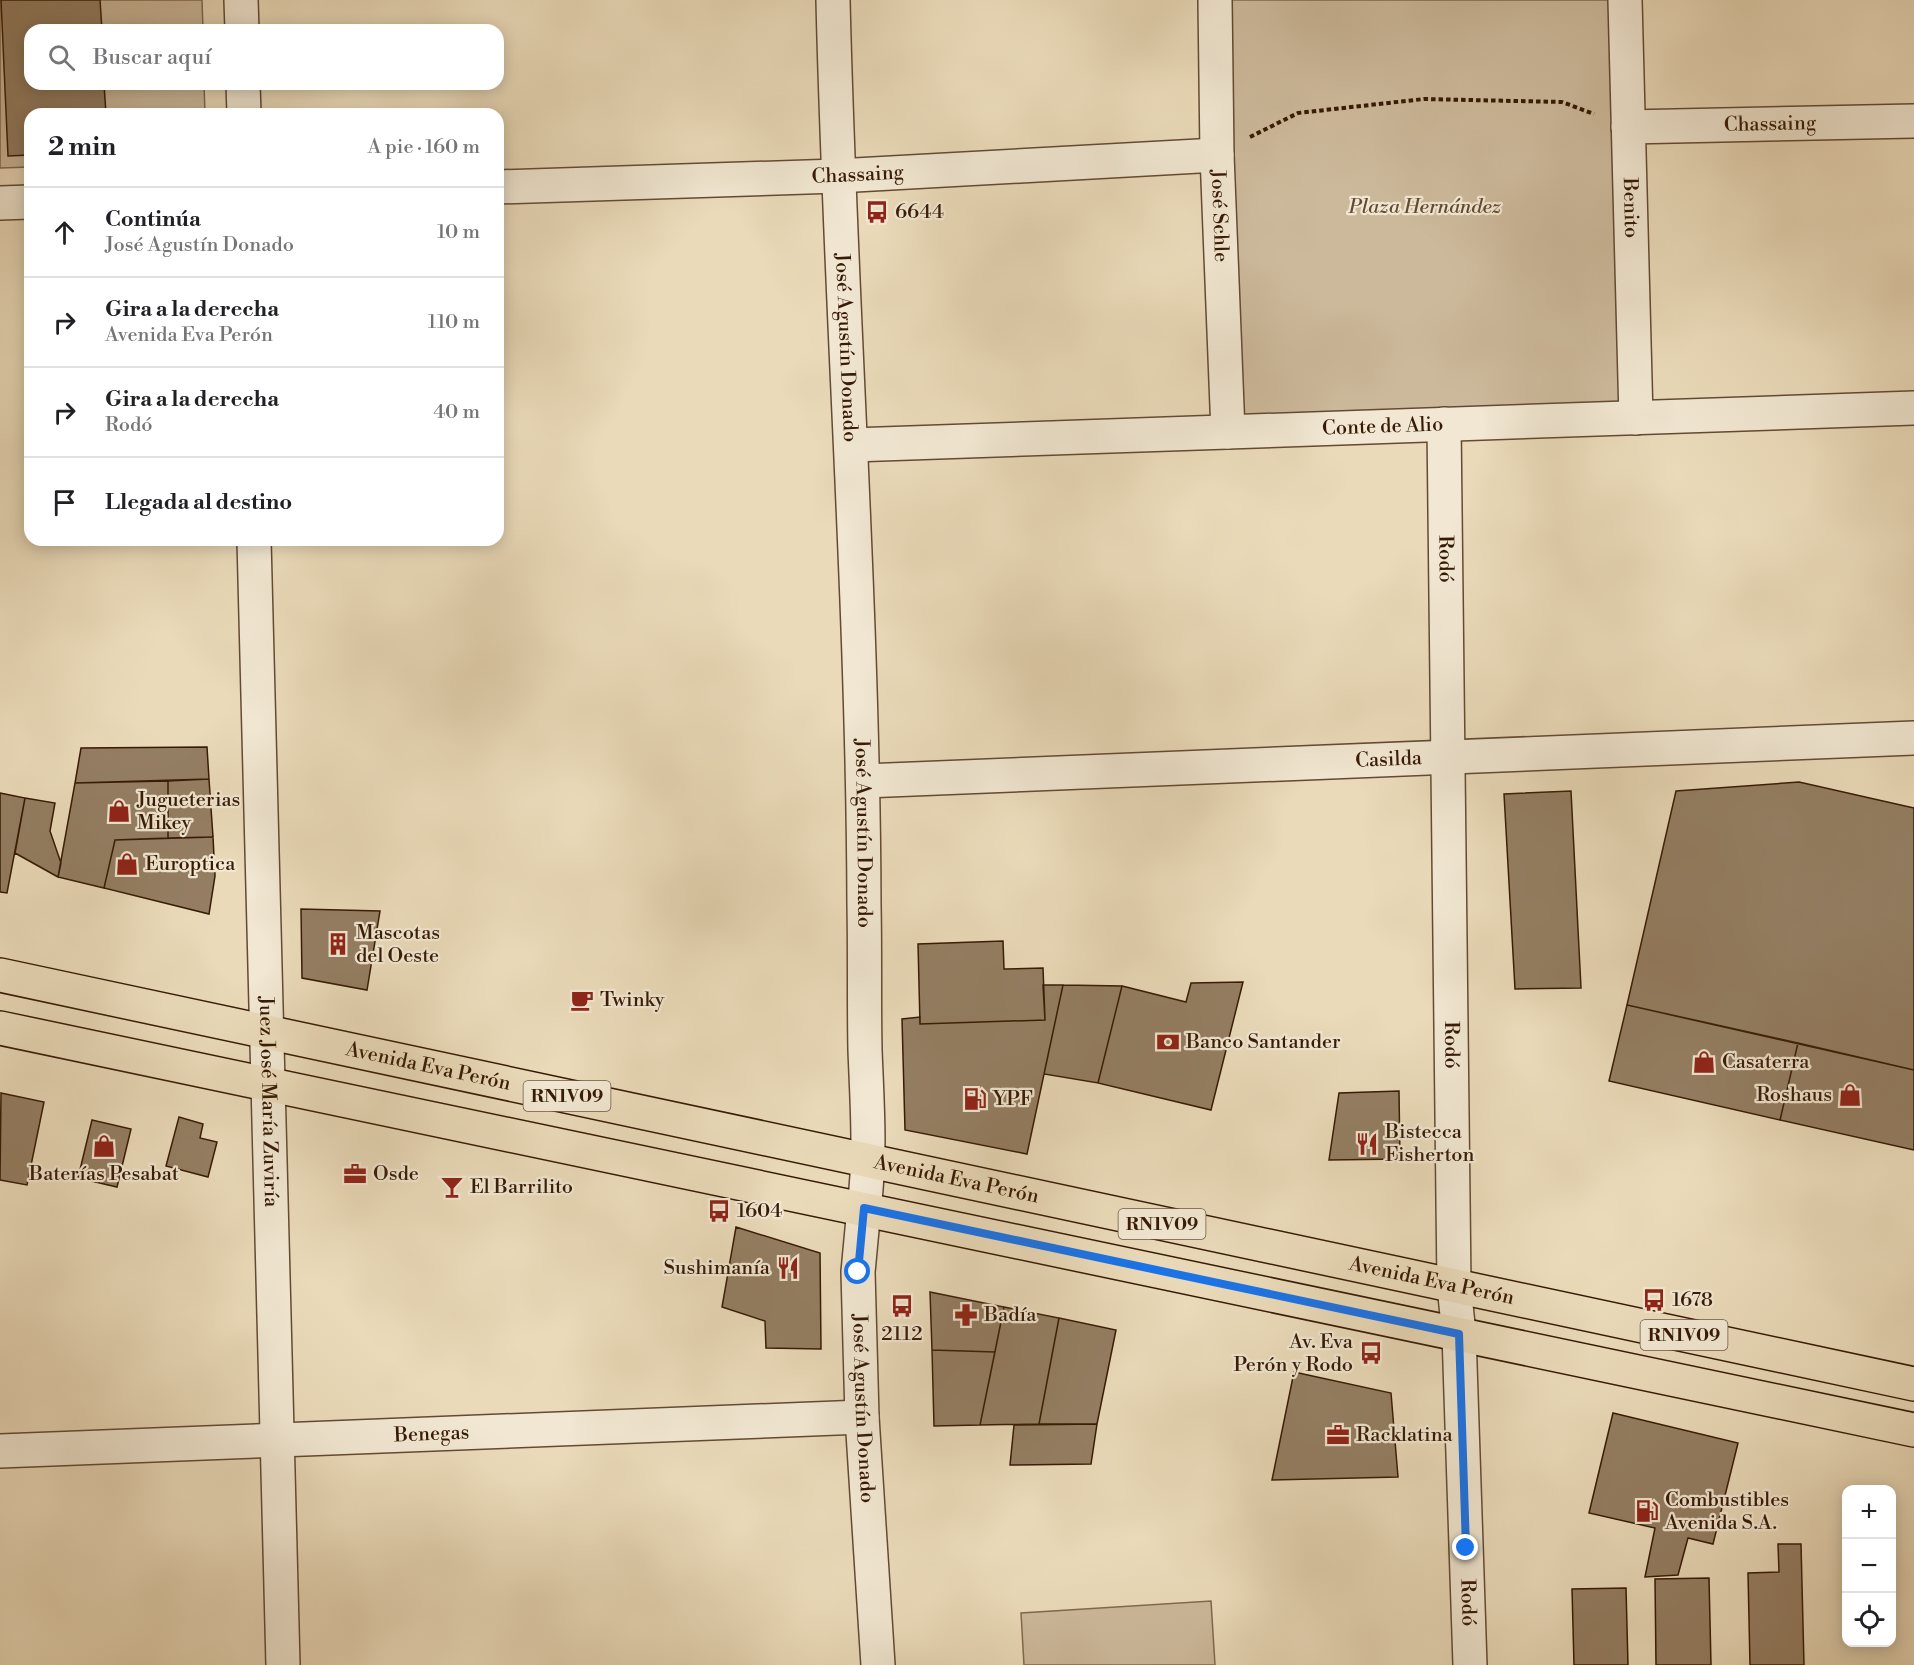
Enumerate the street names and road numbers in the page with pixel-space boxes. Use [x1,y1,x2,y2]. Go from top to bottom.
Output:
street label: Chassaing [1724,111,1817,137]
street label: Chassaing [811,160,905,189]
street label: José Schle [1205,168,1234,263]
street label: Benito [1617,176,1644,239]
street label: José Agustín Donado [829,252,863,443]
street label: Conte de Alio [1322,412,1444,441]
street label: Rodó [1433,535,1458,583]
street label: José Agustín Donado [849,738,877,928]
street label: Casilda [1355,746,1423,773]
street label: Juez José María Zuviría [253,995,284,1209]
street label: Rodó [1438,1021,1464,1069]
street label: Avenida Eva Perón [343,1037,513,1096]
road number: RN1V09 [524,1081,610,1111]
street label: Avenida Eva Perón [871,1149,1041,1209]
road number: RN1V09 [1118,1209,1206,1239]
street label: Avenida Eva Perón [1346,1251,1517,1311]
street label: José Agustín Donado [847,1313,880,1504]
road number: RN1V09 [1640,1320,1728,1350]
street label: Benegas [392,1420,470,1448]
street label: Rodó [1455,1578,1481,1627]

